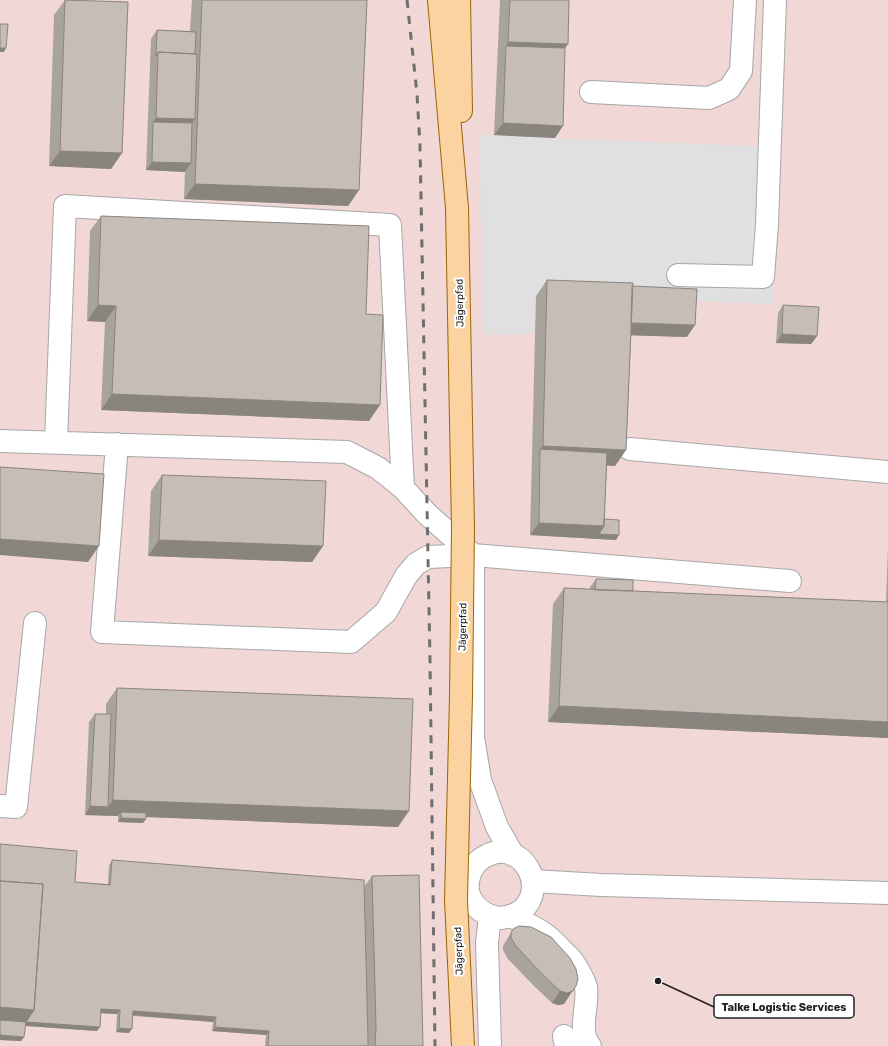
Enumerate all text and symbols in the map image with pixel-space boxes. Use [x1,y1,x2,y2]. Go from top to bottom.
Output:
street label: Jägerpfad [454,279,466,327]
street label: Jägerpfad [457,603,469,651]
street label: Jägerpfad [452,927,466,975]
callout: Talke Logistic Services [714,995,854,1018]
text: Talke Logistic Services [722,1001,846,1014]

